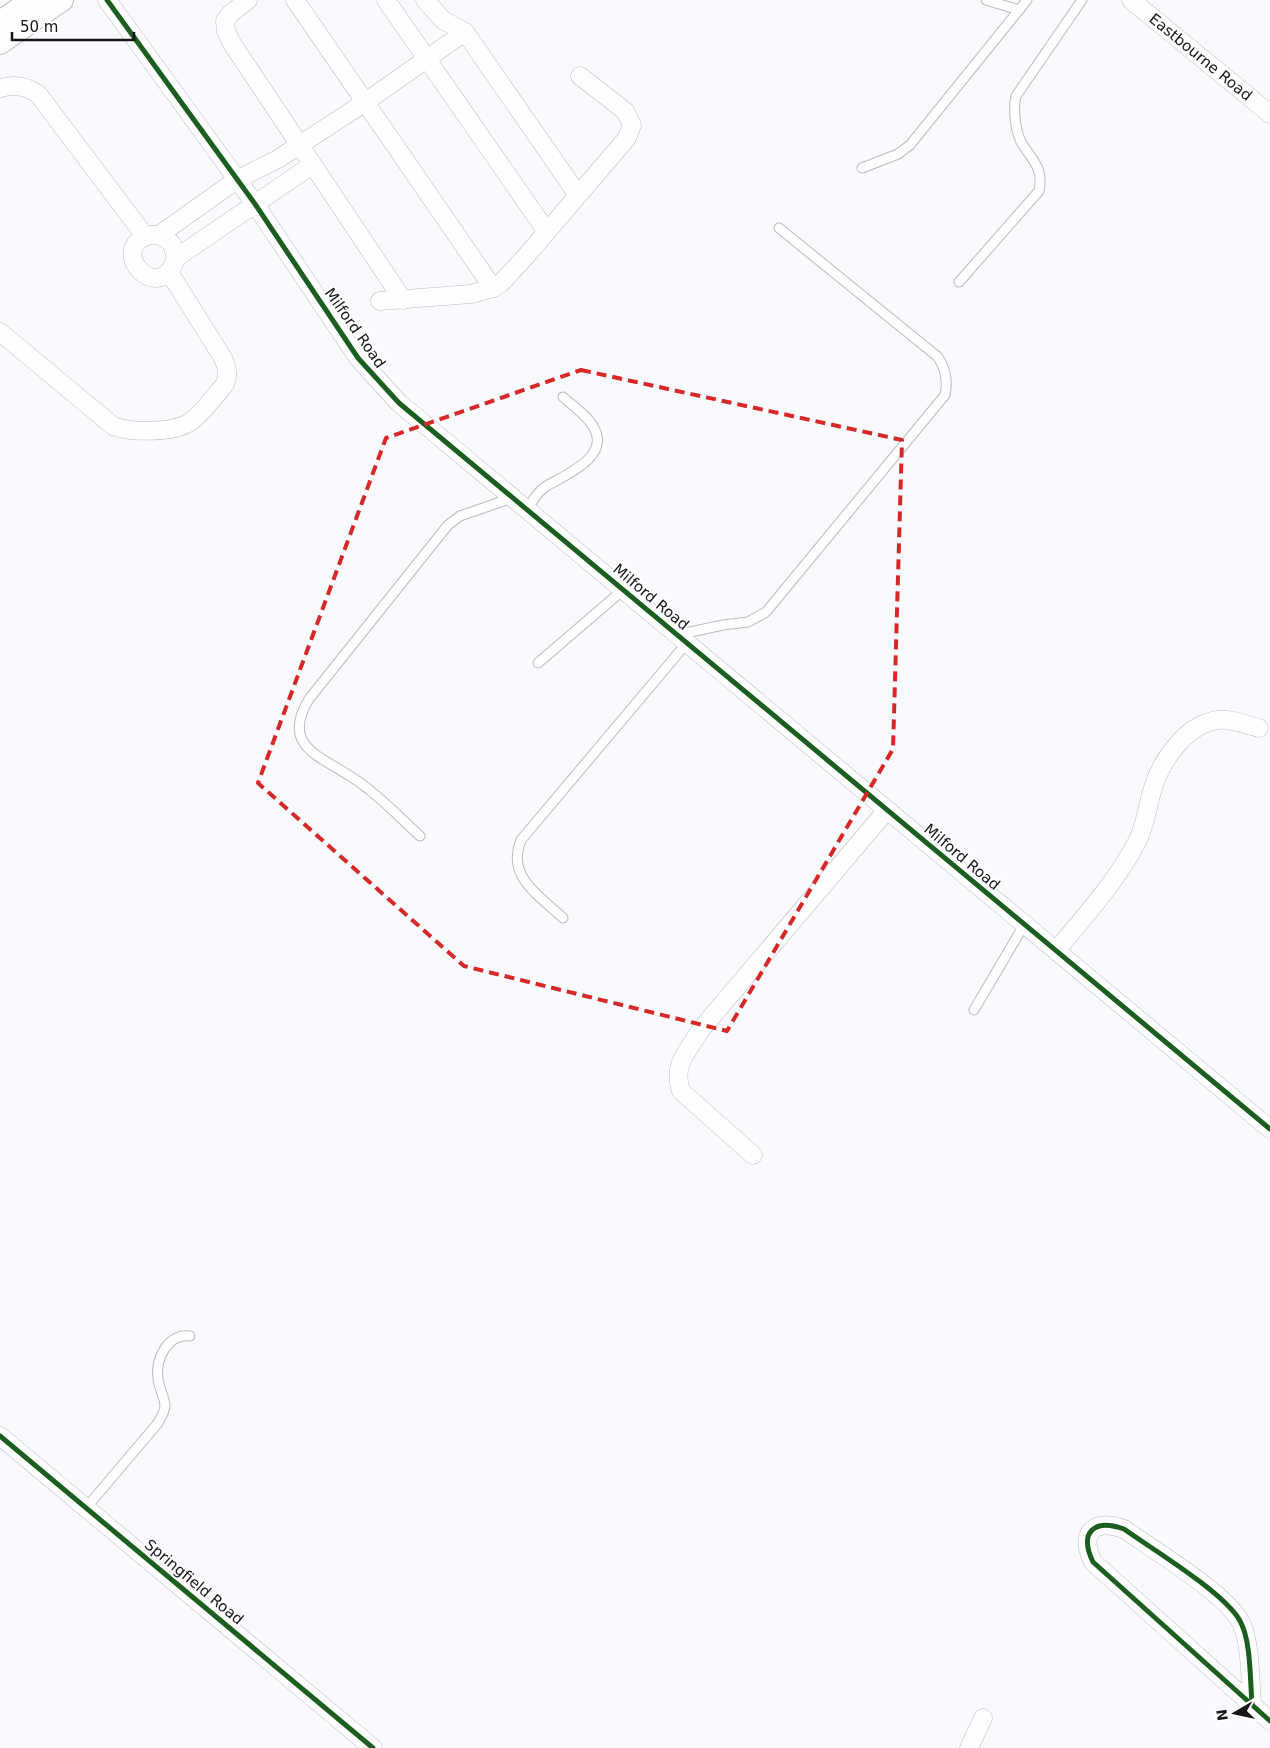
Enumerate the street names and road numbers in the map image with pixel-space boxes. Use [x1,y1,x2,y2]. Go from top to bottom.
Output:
street label: Eastbourne Road [1145,10,1256,105]
street label: Milford Road [321,285,389,371]
street label: Milford Road [609,560,693,634]
street label: Milford Road [920,820,1004,894]
street label: Springfield Road [141,1536,247,1628]

